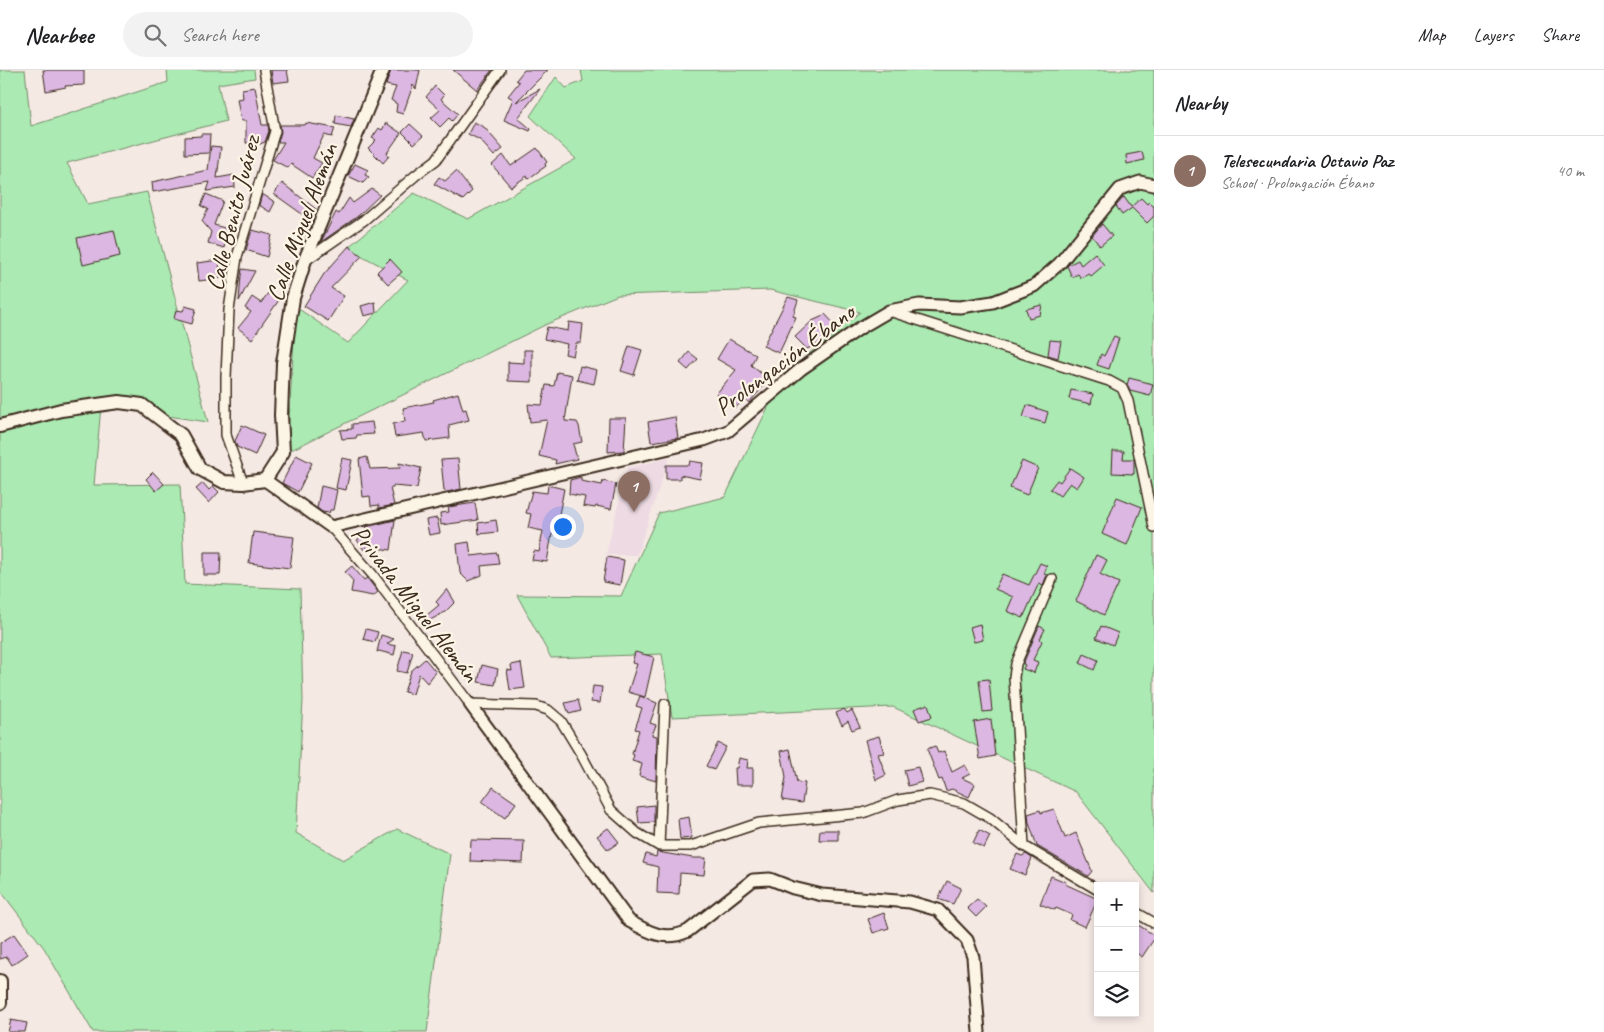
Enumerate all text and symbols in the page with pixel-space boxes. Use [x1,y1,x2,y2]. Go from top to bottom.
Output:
search box [123,12,473,57]
text: Nearbee [25,20,93,50]
icon: search [141,21,169,49]
text: Search here [181,23,259,47]
text: Map [1418,24,1446,46]
text: Layers [1474,24,1513,46]
text: Share [1541,24,1579,46]
text: Nearby [1174,90,1227,116]
street label: Calle Benito Juárez [198,131,268,294]
street label: Calle Miguel Alemán [259,138,346,306]
text: Telesecundaria Octavio Paz [1221,149,1393,173]
text: 1 [1186,161,1194,181]
text: 40 m [1557,161,1584,181]
text: School · Prolongación Ébano [1221,173,1374,193]
street label: Prolongación Ébano [708,295,864,423]
pin: 1 [618,471,650,512]
your location [550,514,576,540]
street label: Privada Miguel Alemán [344,519,487,689]
map controls [1094,882,1139,1017]
button: + [1094,882,1139,927]
button: − [1094,927,1139,972]
button: layers [1094,972,1139,1017]

